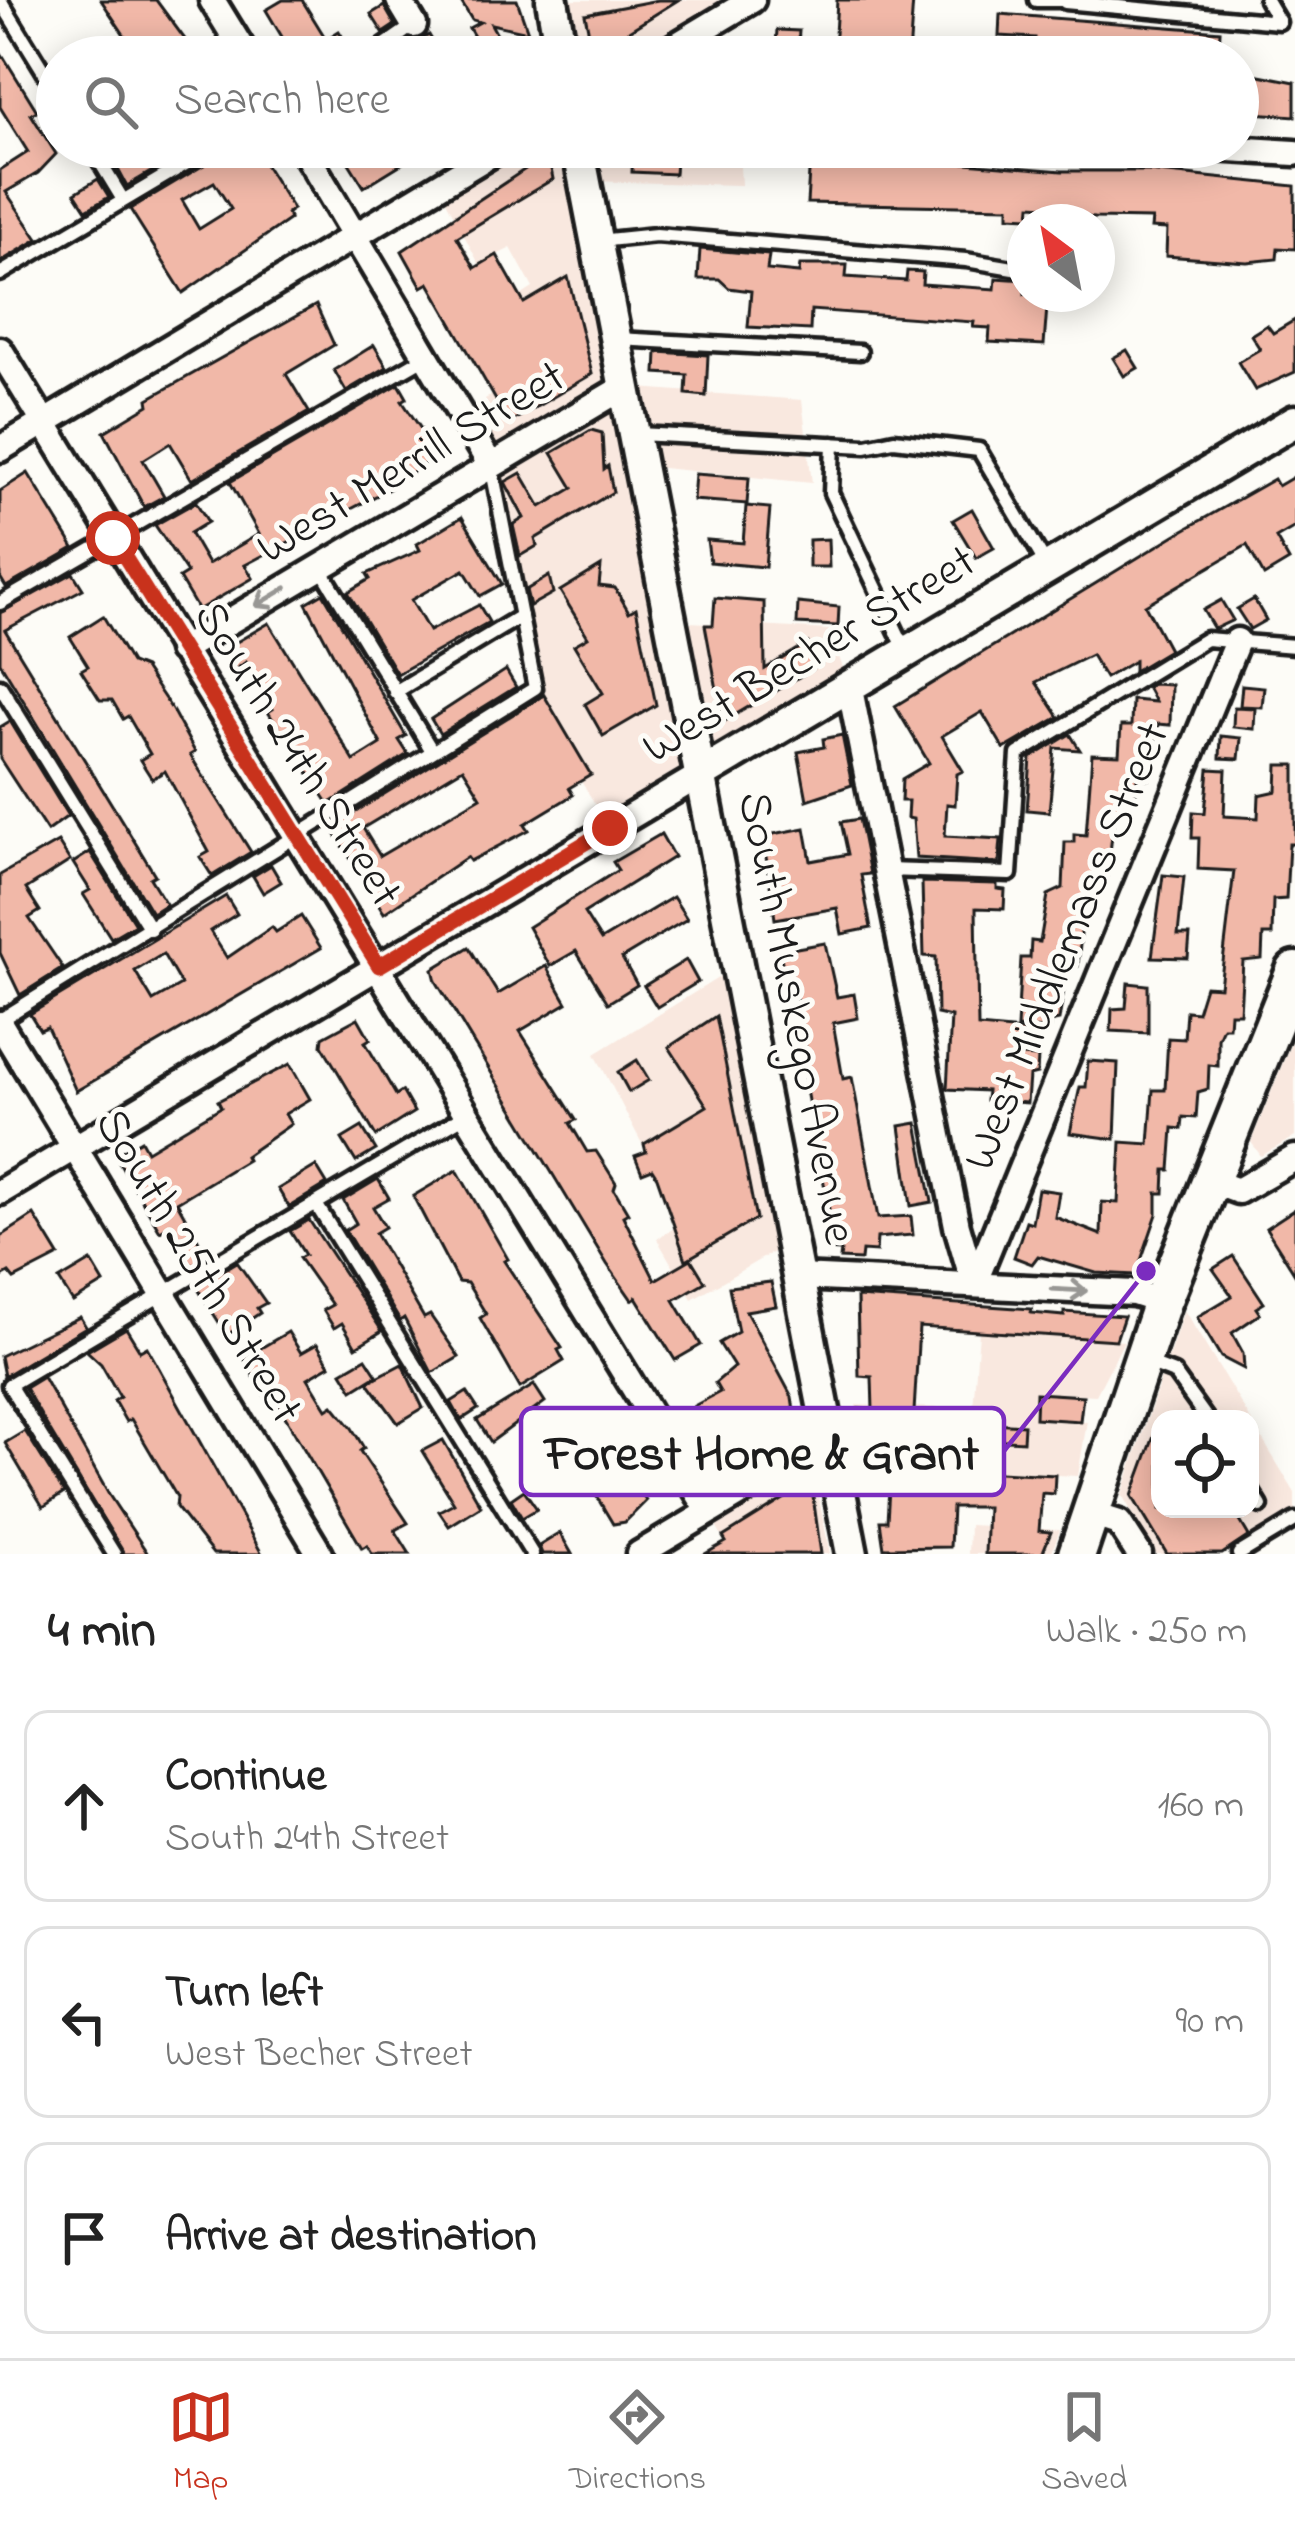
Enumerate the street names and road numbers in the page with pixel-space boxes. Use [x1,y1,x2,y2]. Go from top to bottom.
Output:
street label: West Merrill Street [244,344,580,584]
street label: West Becher Street [630,529,990,783]
street label: South 24th Street [174,588,418,922]
street label: West Middlemass Street [946,712,1190,1182]
street label: South Muskego Avenue [716,786,873,1251]
street label: South 25th Street [75,1096,319,1438]

